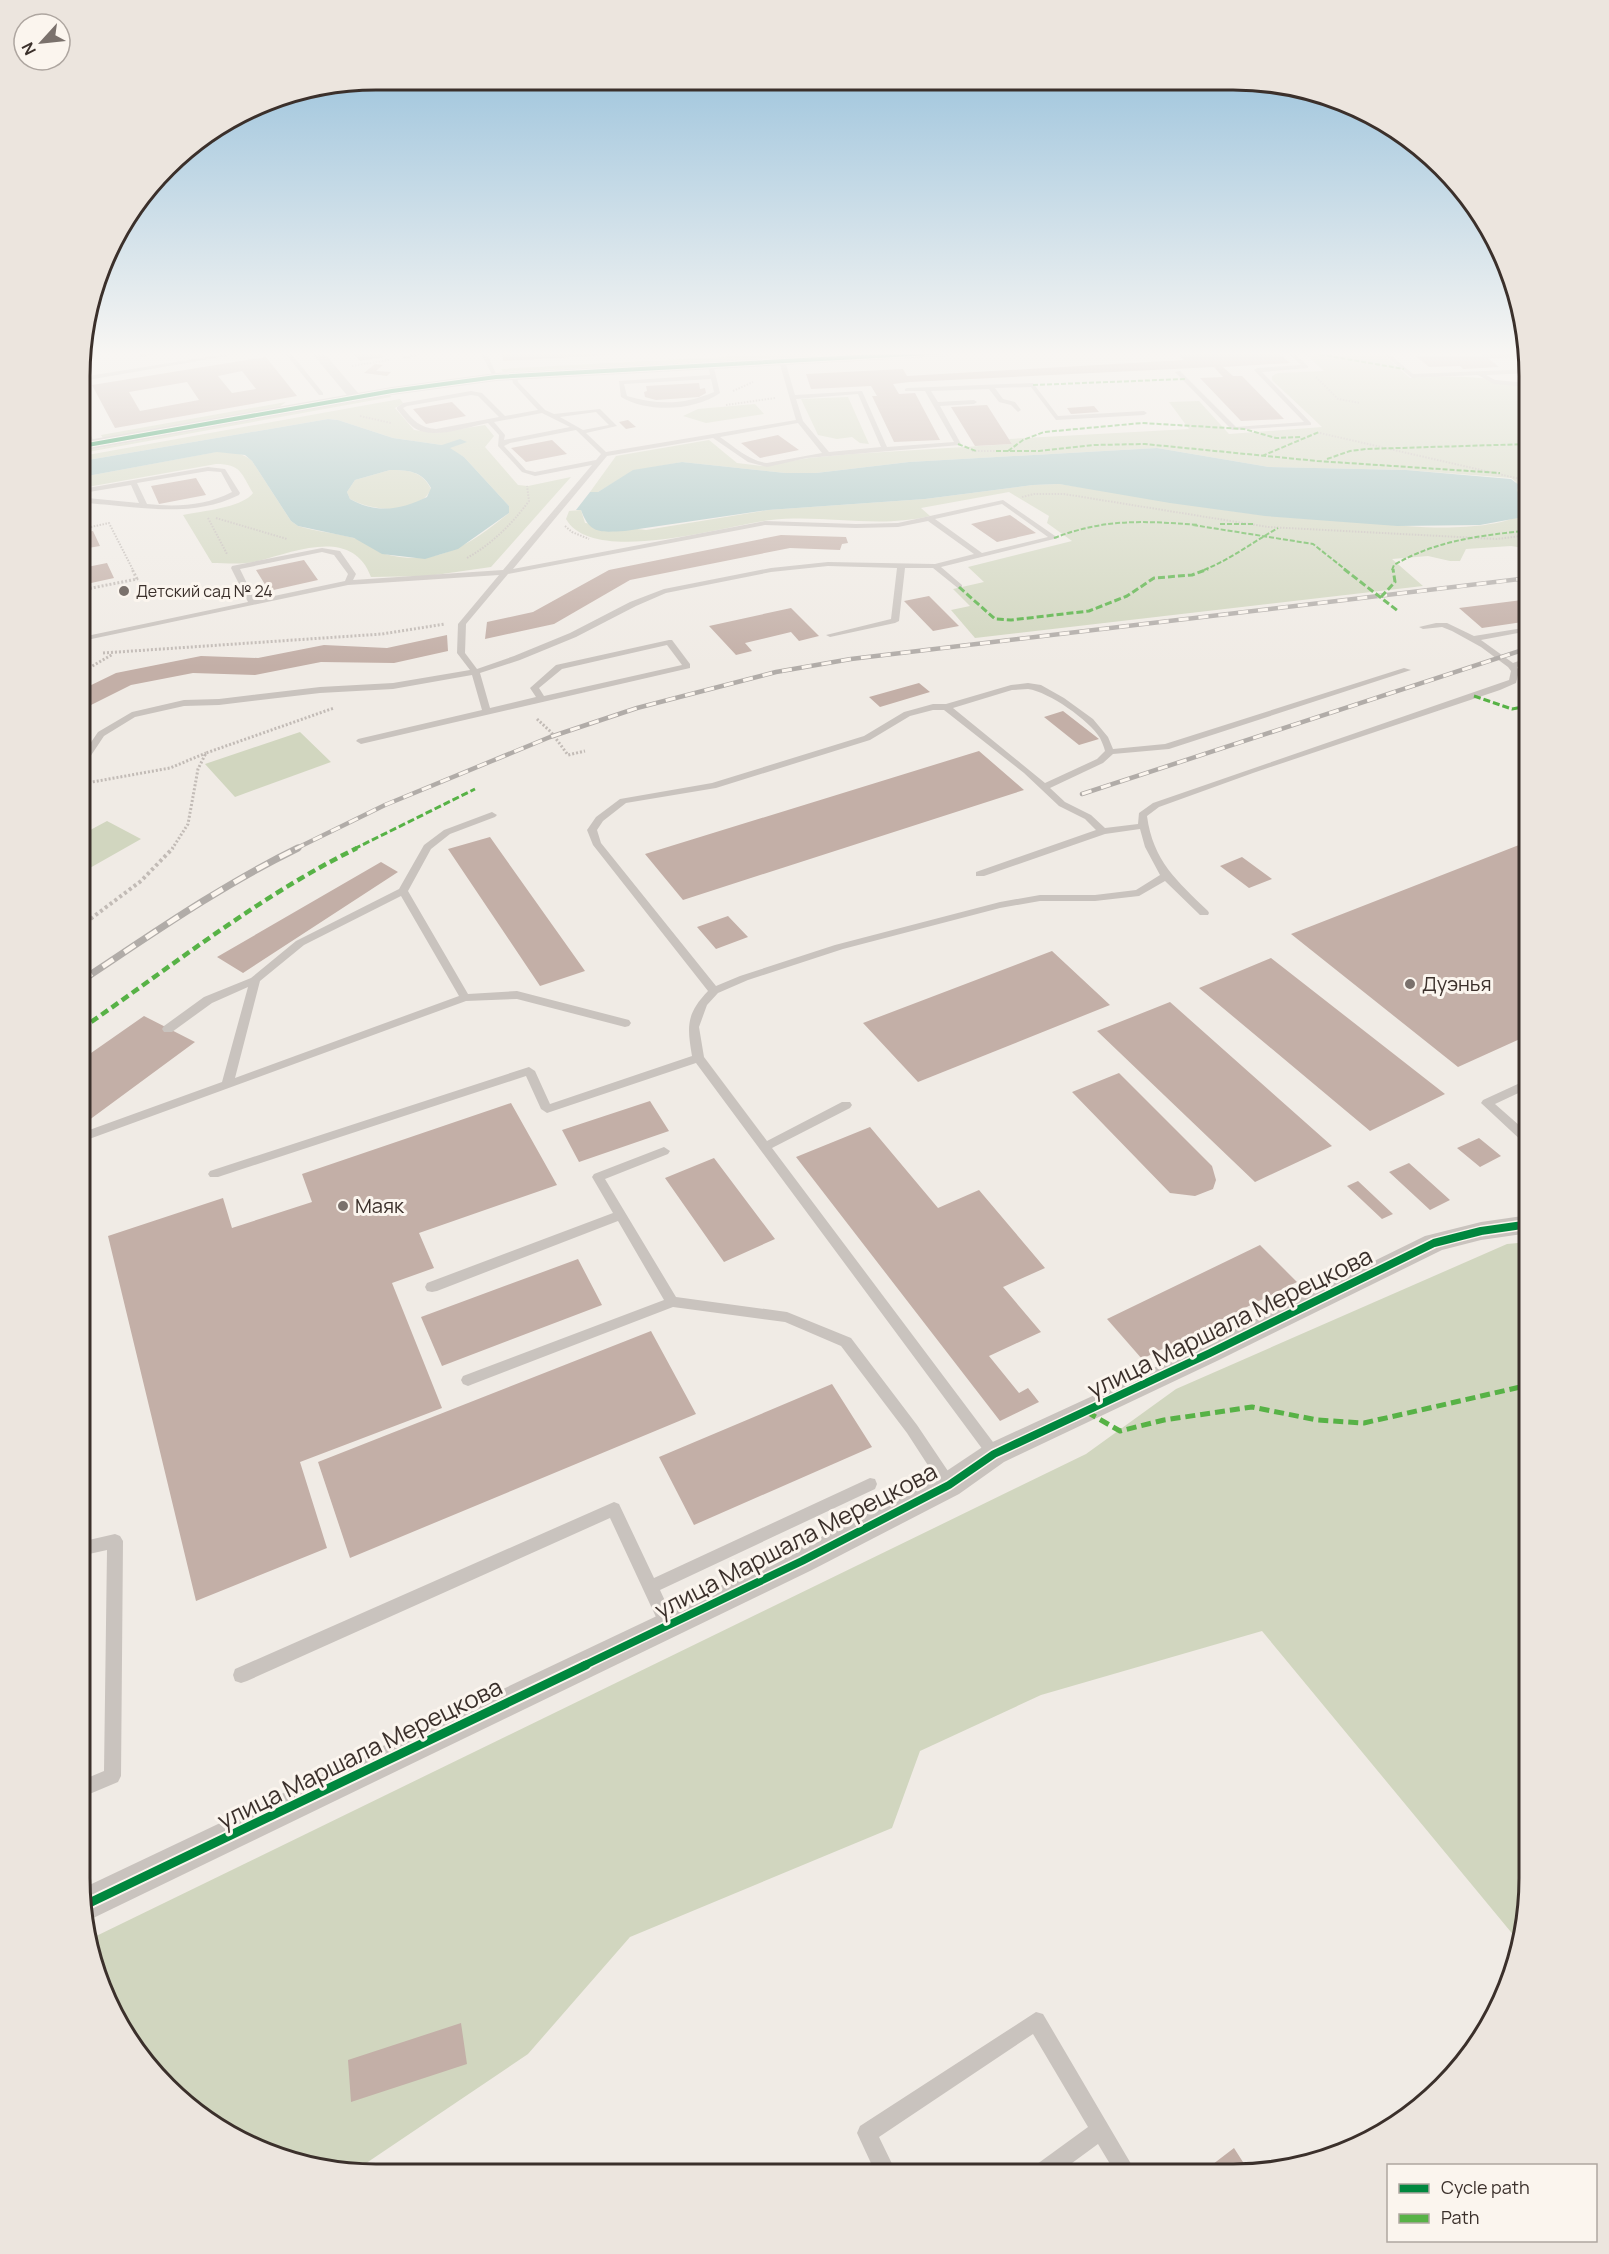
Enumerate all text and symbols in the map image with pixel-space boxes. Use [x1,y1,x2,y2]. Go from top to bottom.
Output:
north arrow [12,12,72,72]
text: N [16,39,41,59]
place label: Детский сад № 24 [136,580,273,602]
marker: Детский сад № 24 [117,584,131,598]
place label: Дуэнья [1422,970,1492,997]
marker: Дуэнья [1403,977,1417,991]
place label: Маяк [355,1192,405,1219]
marker: Маяк [336,1199,350,1213]
street label: улица Маршала Мерецкова [1081,1238,1377,1405]
street label: улица Маршала Мерецкова [648,1454,942,1625]
street label: улица Маршала Мерецкова [211,1669,507,1836]
legend [1387,2164,1597,2242]
text: Cycle path [1441,2175,1530,2199]
text: Path [1441,2205,1479,2229]

